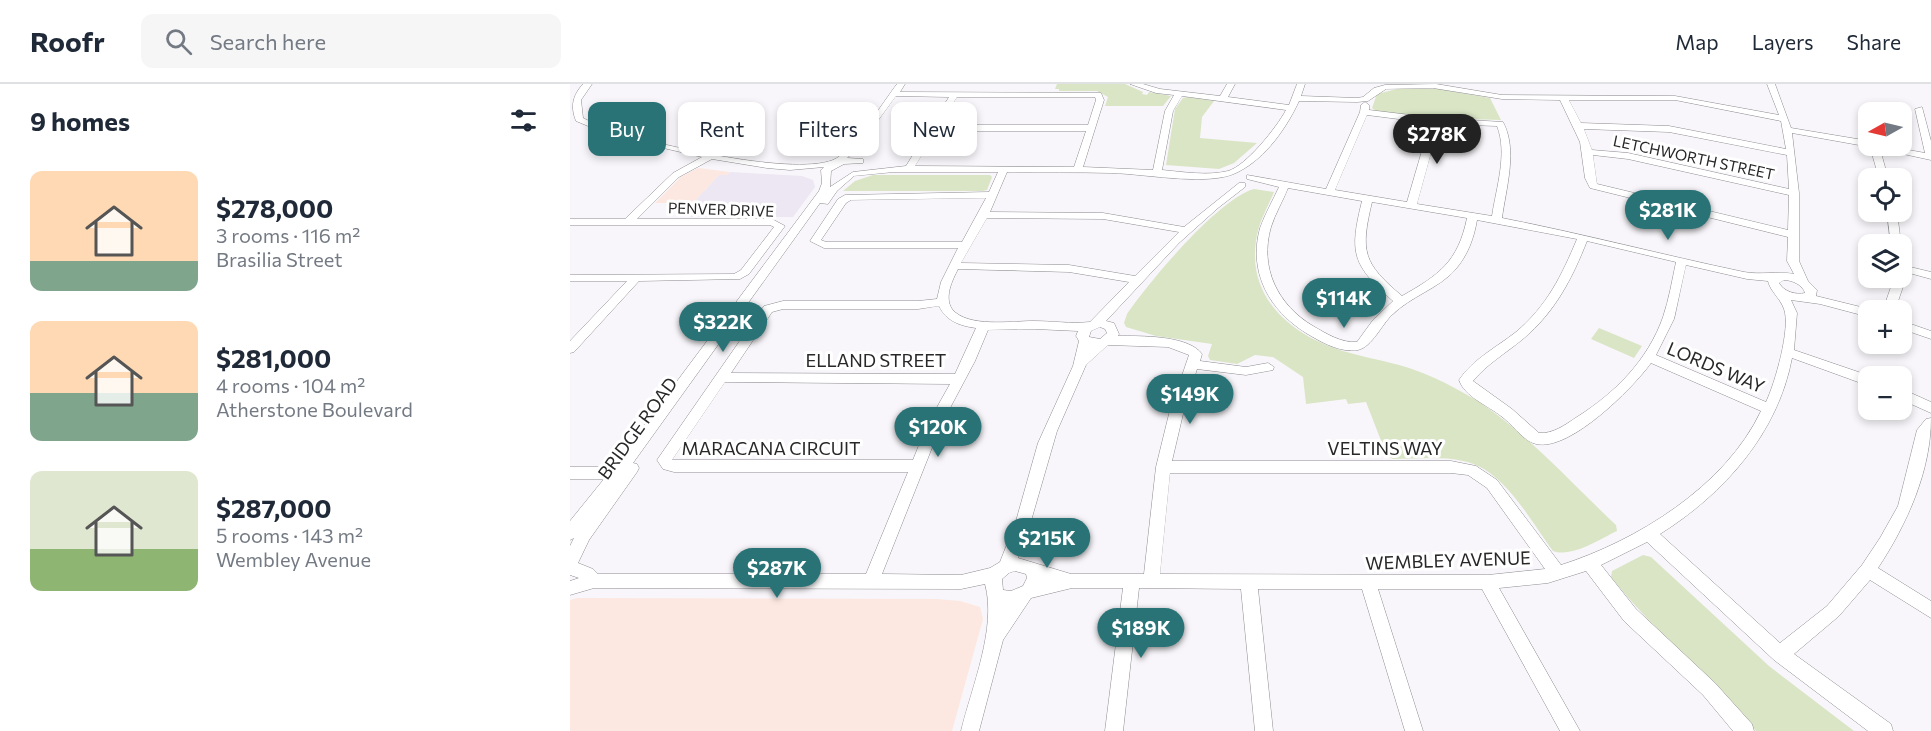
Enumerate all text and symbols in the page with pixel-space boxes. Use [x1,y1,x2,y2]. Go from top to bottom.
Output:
search box [141,14,561,68]
text: Roofr [30,24,105,58]
icon: search [162,25,195,58]
text: Search here [210,28,326,55]
text: Map [1675,29,1719,54]
text: Layers [1752,29,1814,54]
text: Share [1847,29,1901,54]
chip: Buy [588,102,666,156]
chip: Rent [678,102,765,156]
chip: Filters [777,102,879,156]
chip: New [891,102,977,156]
north arrow [1858,102,1912,156]
map controls [1858,102,1912,420]
icon: filters [507,104,540,137]
text: 9 homes [30,105,130,136]
pin: $278K [1395,114,1479,165]
text: $278K [1407,121,1467,145]
street label: LETCHWORTH STREET [1612,131,1777,183]
button: locate [1858,168,1912,222]
pin: $281K [1626,190,1710,241]
text: $278,000 [216,192,333,223]
icon: home [78,195,150,267]
text: $281K [1639,197,1697,221]
street label: PENVER DRIVE [668,198,774,220]
text: 3 rooms · 116 m² [216,223,360,247]
button: layers [1858,234,1912,288]
text: Brasilia Street [216,247,342,271]
pin: $114K [1302,278,1386,329]
text: $114K [1316,285,1372,309]
button: + [1858,300,1912,354]
pin: $322K [681,302,765,353]
text: $322K [693,309,753,333]
street label: LORDS WAY [1664,337,1768,397]
text: $281,000 [216,342,331,373]
icon: home [78,345,150,417]
street label: ELLAND STREET [806,349,946,371]
button: − [1858,366,1912,420]
text: 4 rooms · 104 m² [216,373,365,397]
street label: BRIDGE ROAD [593,373,681,483]
pin: $149K [1148,374,1232,425]
text: $149K [1160,381,1220,405]
text: Atherstone Boulevard [216,397,413,421]
pin: $120K [896,407,980,458]
text: $120K [908,414,968,438]
street label: MARACANA CIRCUIT [682,437,860,459]
street label: VELTINS WAY [1327,437,1443,459]
text: $287,000 [216,492,332,523]
icon: home [78,495,150,567]
pin: $215K [1005,518,1089,569]
text: 5 rooms · 143 m² [216,523,363,547]
text: $215K [1018,525,1076,549]
street label: WEMBLEY AVENUE [1365,546,1531,574]
text: Wembley Avenue [216,547,371,571]
pin: $287K [735,548,819,599]
text: $287K [747,555,807,579]
pin: $189K [1099,608,1183,659]
text: $189K [1111,615,1171,639]

